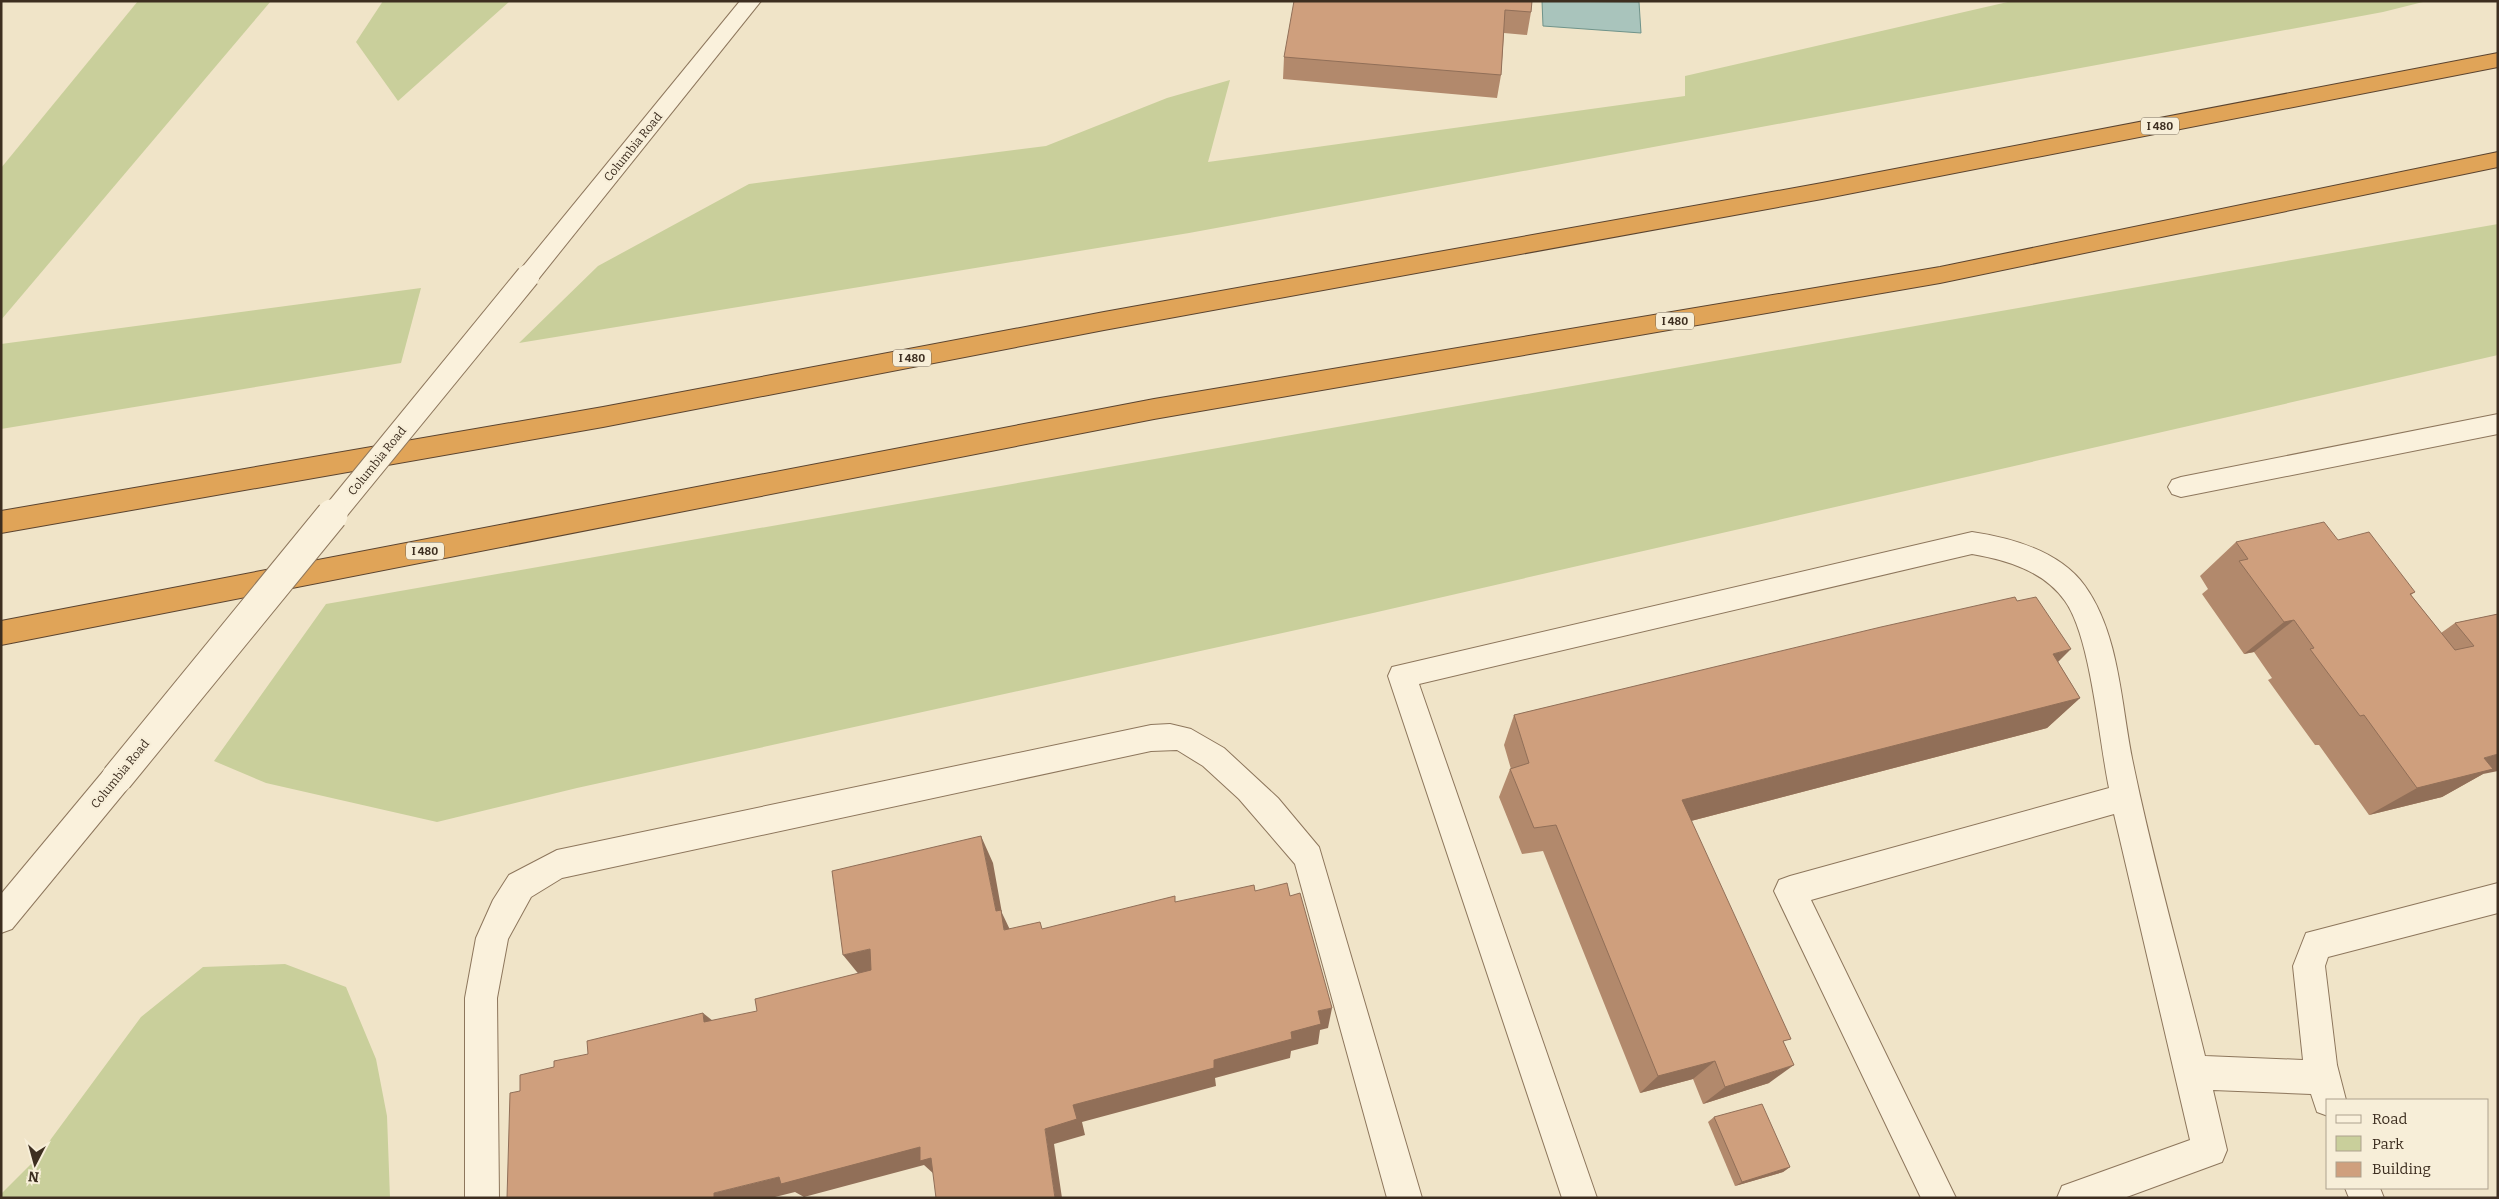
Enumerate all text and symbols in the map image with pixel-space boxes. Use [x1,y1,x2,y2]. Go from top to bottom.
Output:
street label: Columbia Road [601,110,665,184]
road number: I 480 [2141,118,2179,134]
road number: I 480 [1656,312,1694,330]
road number: I 480 [893,349,931,366]
street label: Columbia Road [345,424,409,498]
road number: I 480 [406,542,444,560]
street label: Columbia Road [88,737,152,811]
legend [2326,1099,2489,1189]
text: Road [2372,1110,2407,1128]
text: Park [2372,1135,2404,1153]
north arrow [10,1139,60,1189]
text: Building [2372,1160,2431,1178]
text: N [27,1167,40,1185]

